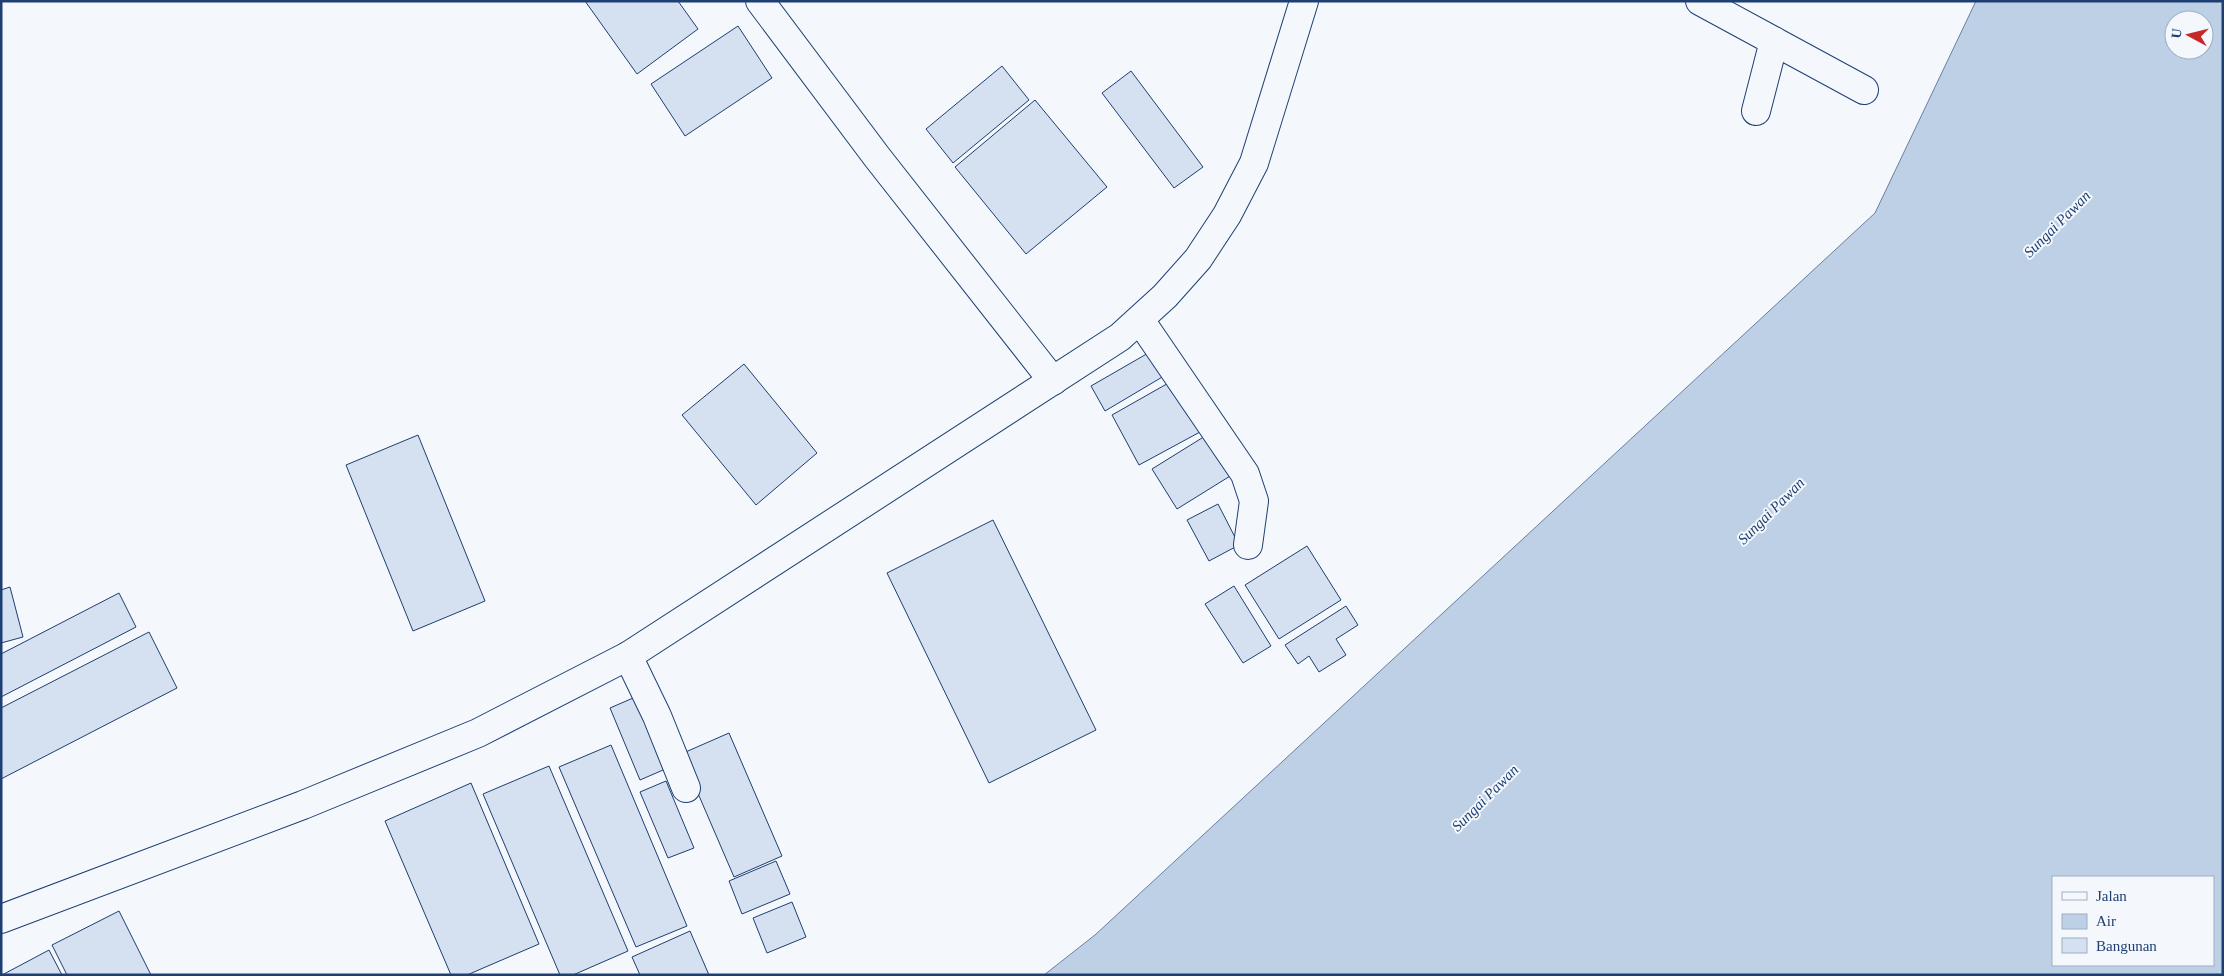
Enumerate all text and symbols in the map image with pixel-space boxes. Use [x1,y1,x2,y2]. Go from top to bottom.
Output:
north arrow [2164,10,2214,60]
text: U [2169,28,2185,39]
water label: Sungai Pawan [2021,188,2093,260]
water label: Sungai Pawan [1735,475,1807,547]
water label: Sungai Pawan [1449,762,1521,834]
legend [2052,876,2214,966]
text: Jalan [2096,888,2127,904]
text: Air [2096,913,2116,929]
text: Bangunan [2096,938,2157,954]

